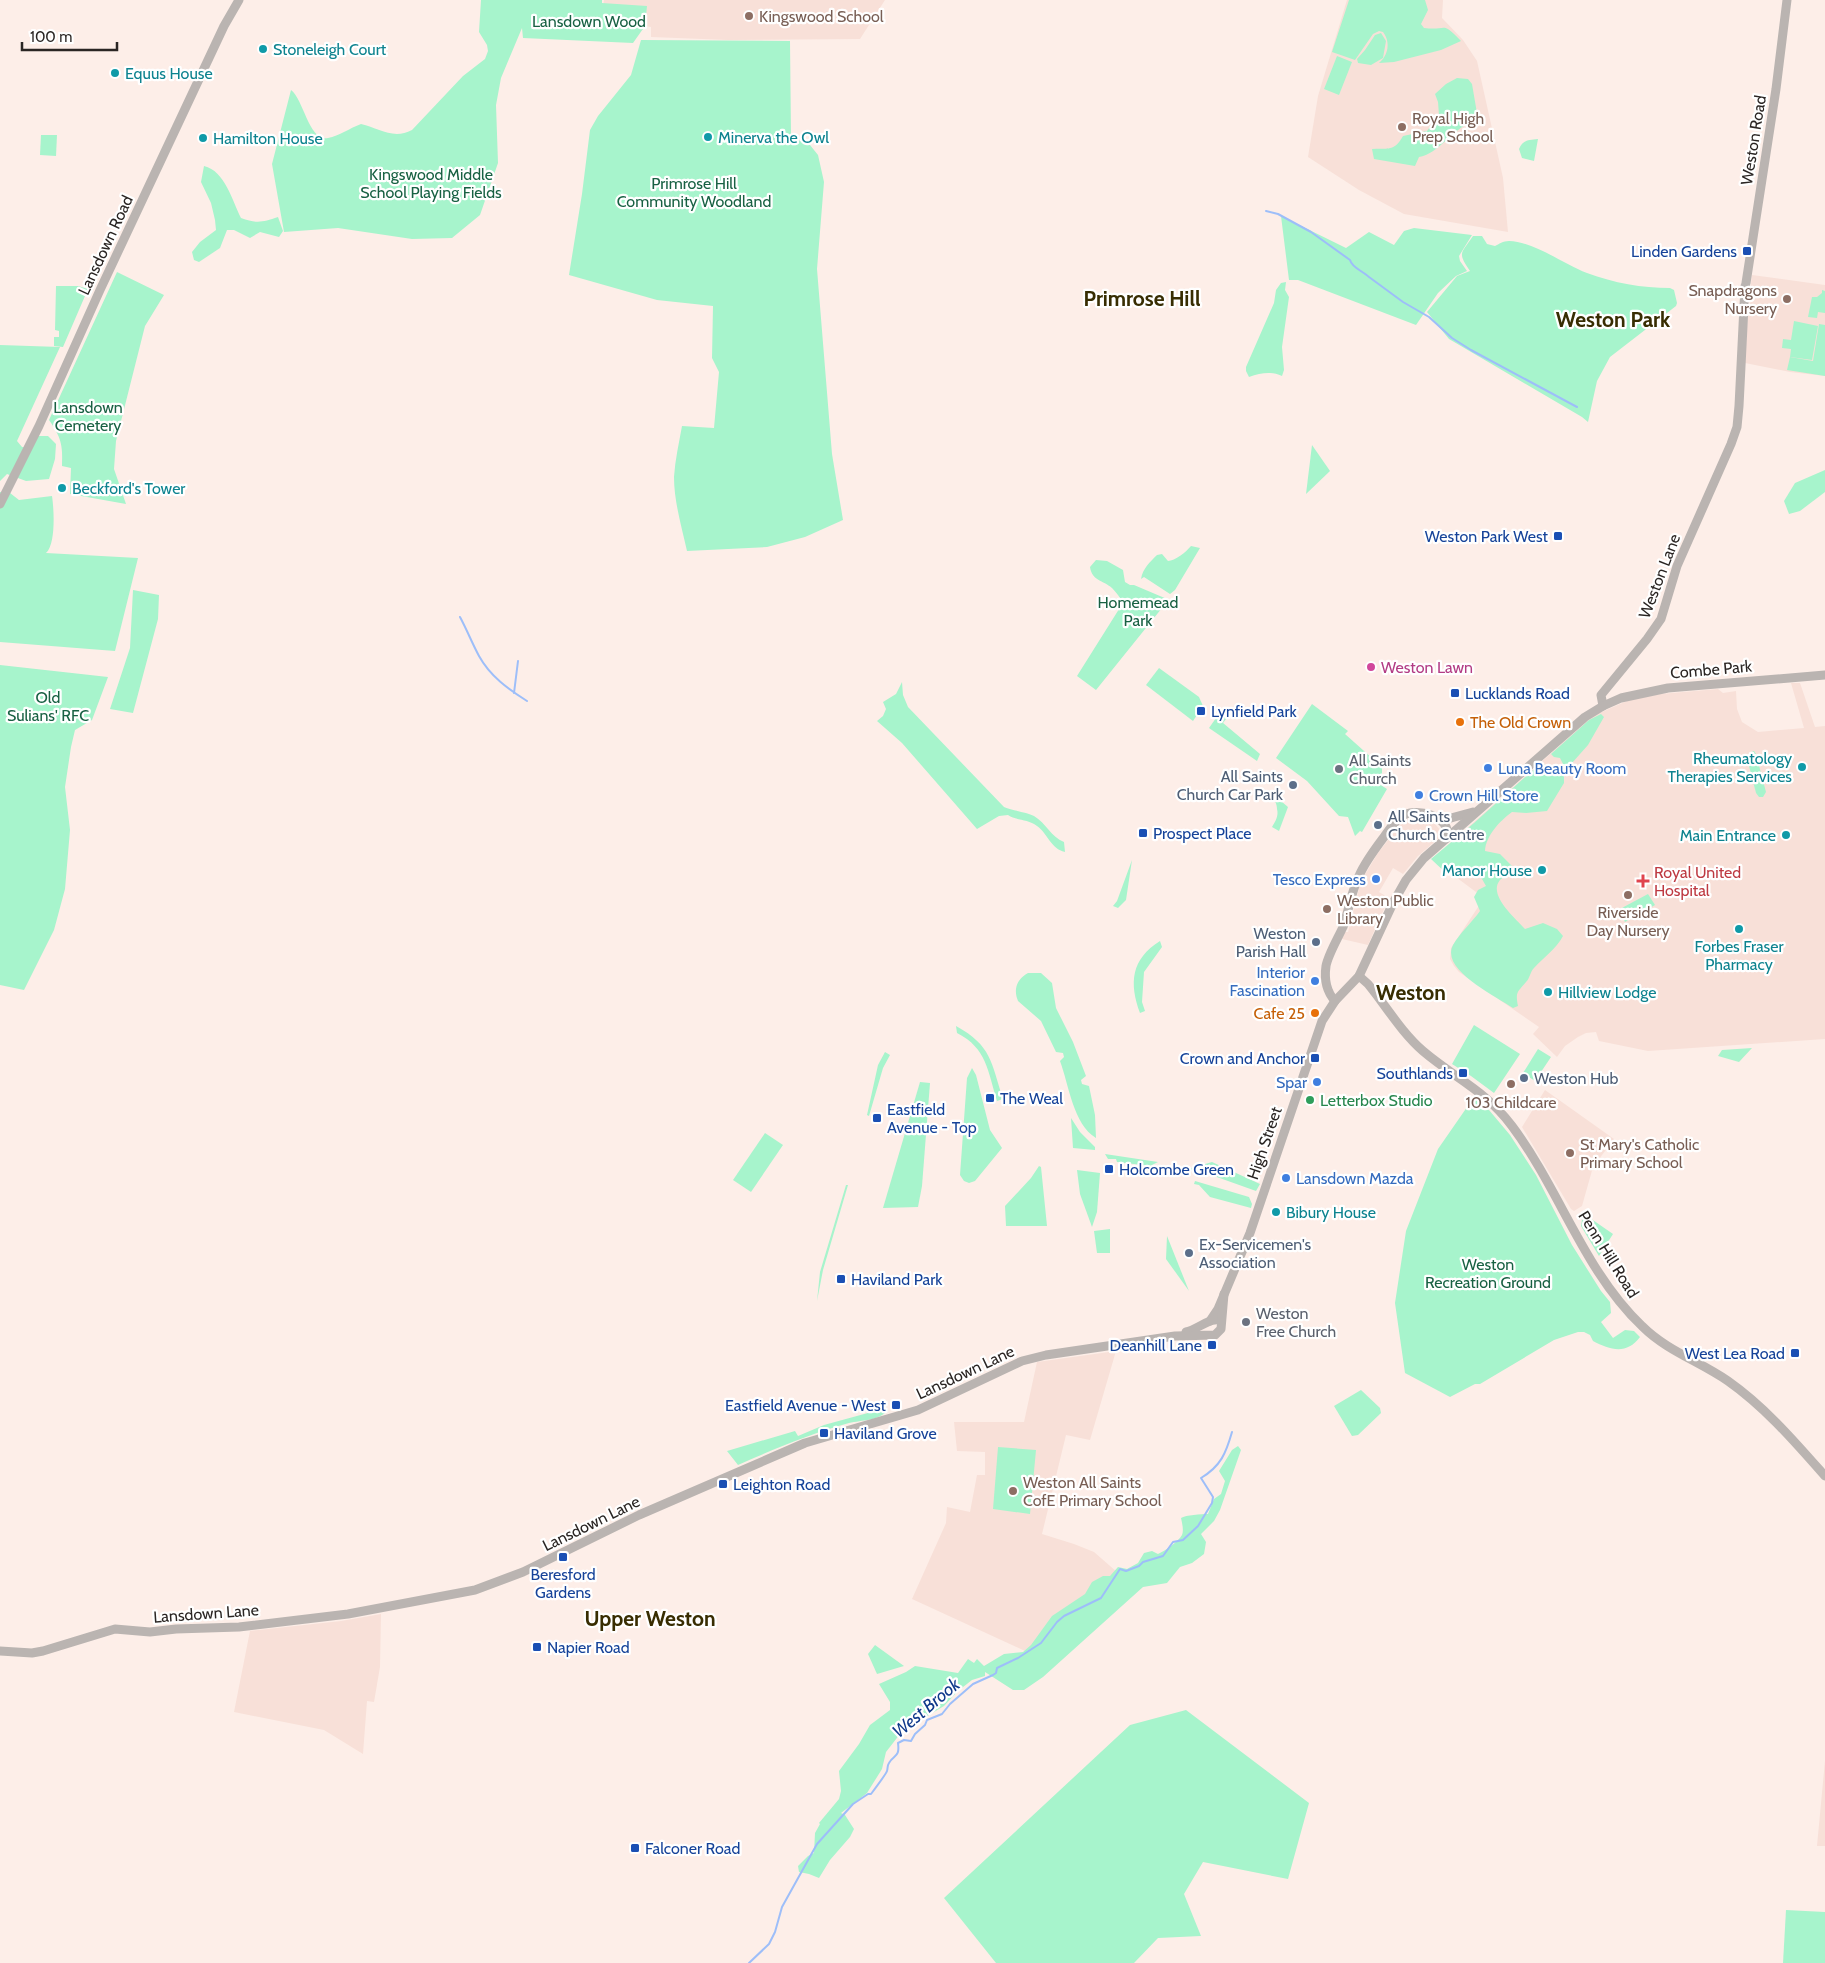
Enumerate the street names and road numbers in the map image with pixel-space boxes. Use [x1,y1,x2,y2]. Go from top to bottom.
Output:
street label: Weston Road [1737,94,1770,186]
street label: Lansdown Road [74,192,137,298]
street label: Weston Lane [1635,531,1684,621]
street label: Combe Park [1669,656,1754,683]
street label: High Street [1243,1104,1286,1182]
street label: Penn Hill Road [1574,1207,1643,1301]
street label: Lansdown Lane [913,1341,1017,1403]
street label: Lansdown Lane [539,1492,643,1555]
street label: Lansdown Lane [153,1600,259,1627]

